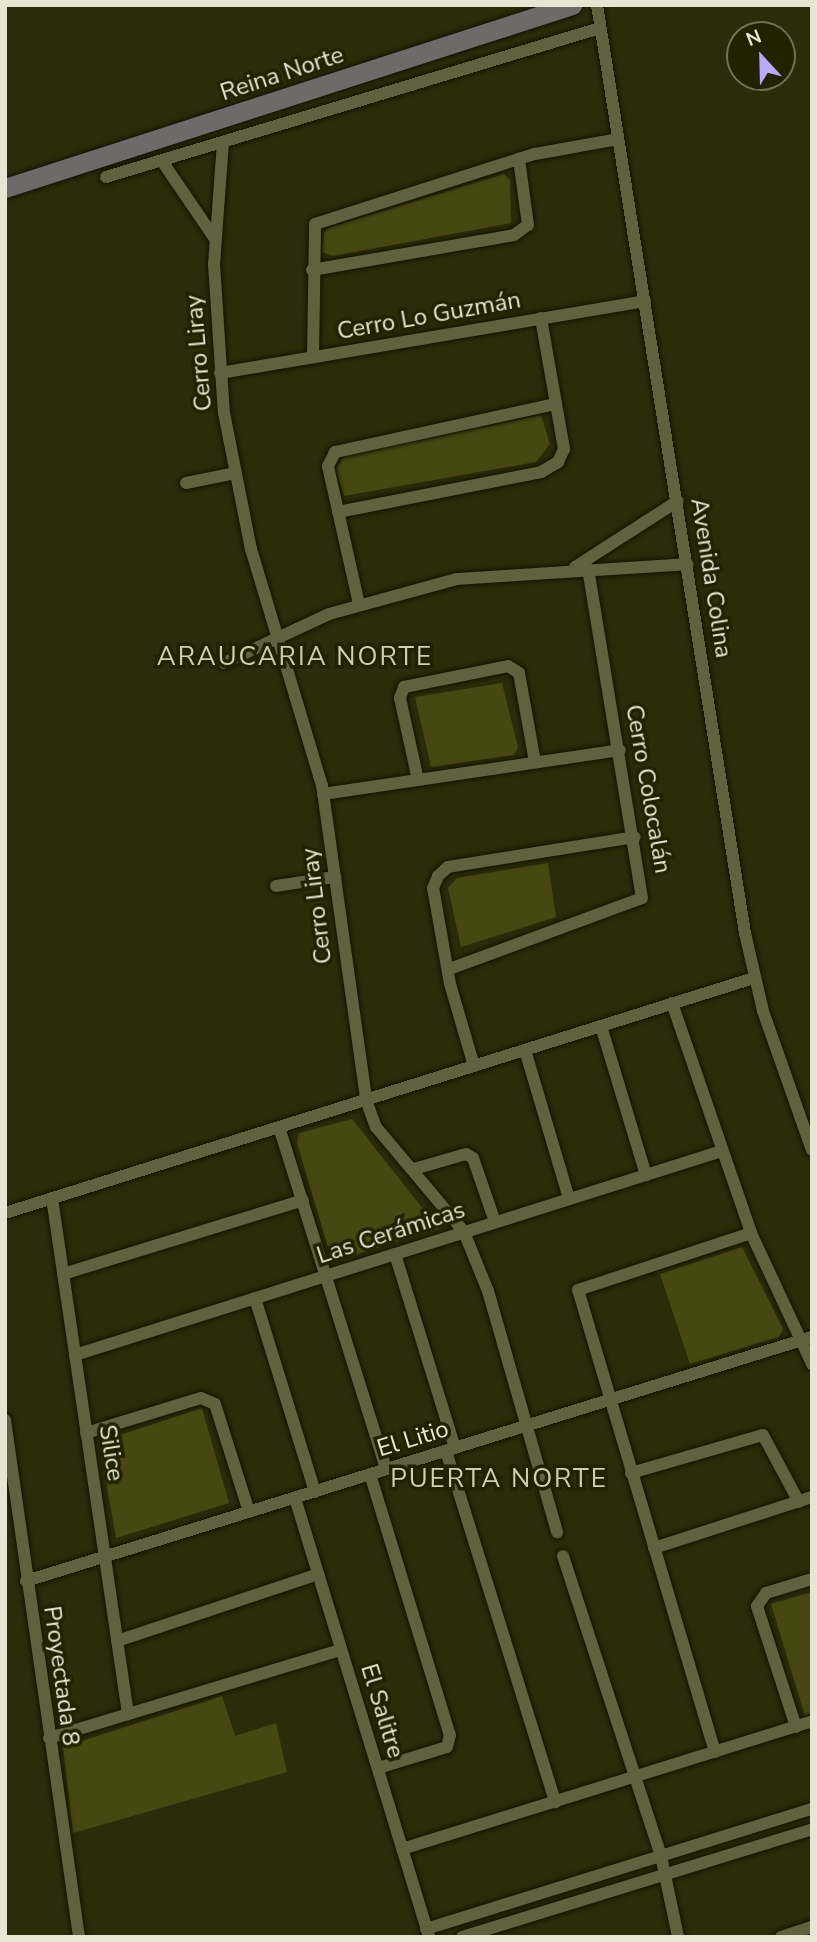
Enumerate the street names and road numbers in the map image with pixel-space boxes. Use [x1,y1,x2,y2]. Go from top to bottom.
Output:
street label: Reina Norte [217,41,347,107]
street label: Cerro Lo Guzmán [335,286,523,346]
street label: Cerro Liray [180,294,218,412]
street label: Avenida Colina [684,496,738,660]
street label: Cerro Colocalán [619,702,677,876]
street label: Cerro Liray [296,846,338,966]
street label: Las Cerámicas [313,1195,469,1271]
street label: El Litio [374,1415,452,1463]
street label: Silice [92,1423,130,1483]
street label: Proyectada 8 [37,1604,85,1748]
street label: El Salitre [354,1660,410,1762]

